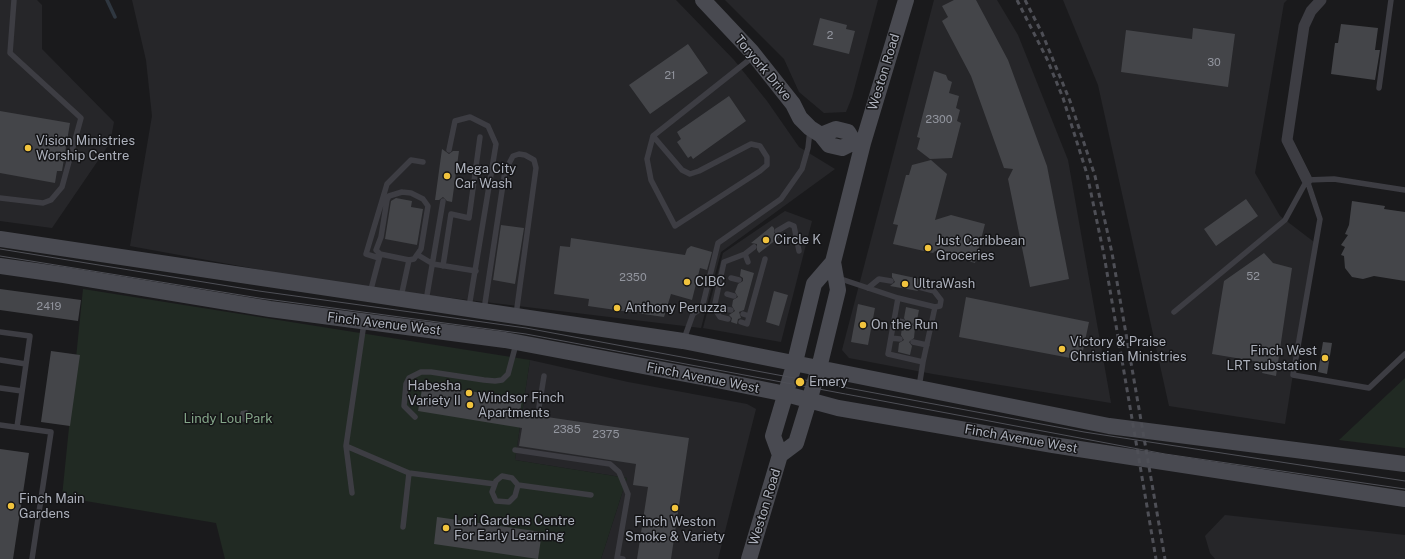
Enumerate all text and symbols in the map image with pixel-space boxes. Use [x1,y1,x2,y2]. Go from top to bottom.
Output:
house number: 2 [827,29,833,43]
street label: Toryork Drive [731,32,795,104]
street label: Weston Road [865,32,903,112]
house number: 30 [1207,56,1221,70]
house number: 21 [664,69,676,83]
house number: 2300 [926,113,952,127]
place label: Vision Ministries Worship Centre [36,133,135,164]
marker: Vision Ministries Worship Centre [23,143,33,153]
place label: Mega City Car Wash [455,161,516,192]
marker: Mega City Car Wash [442,171,452,181]
place label: Circle K [774,232,821,248]
place label: Just Caribbean Groceries [936,233,1025,264]
marker: Circle K [761,235,771,245]
marker: Just Caribbean Groceries [923,243,933,253]
house number: 52 [1246,270,1260,284]
house number: 2350 [619,271,647,285]
place label: CIBC [695,274,725,290]
place label: UltraWash [913,276,975,292]
marker: CIBC [682,277,692,287]
marker: UltraWash [900,279,910,289]
house number: 2419 [37,300,61,314]
place label: Anthony Peruzza [625,300,727,316]
marker: Anthony Peruzza [612,303,622,313]
street label: Finch Avenue West [326,309,442,339]
place label: On the Run [871,317,938,333]
marker: On the Run [858,320,868,330]
place label: Victory & Praise Christian Ministries [1070,334,1187,365]
place label: Finch West LRT substation [1227,343,1317,374]
marker: Victory & Praise Christian Ministries [1057,344,1067,354]
marker: Finch West LRT substation [1320,353,1330,363]
street label: Finch Avenue West [645,359,761,397]
place label: Emery [809,374,848,390]
marker: Emery [794,376,806,388]
place label: Habesha Variety II [408,378,461,409]
marker: Habesha Variety II [464,388,474,398]
place label: Windsor Finch Apartments [478,390,564,421]
marker: Windsor Finch Apartments [465,400,475,410]
park label: Lindy Lou Park [183,411,273,427]
street label: Finch Avenue West [963,421,1079,457]
house number: 2385 [553,423,581,437]
house number: 2375 [593,428,619,442]
street label: Weston Road [746,467,784,547]
place label: Finch Main Gardens [19,491,85,522]
marker: Finch Main Gardens [6,501,16,511]
marker: Finch Weston Smoke & Variety [670,503,680,513]
place label: Lori Gardens Centre For Early Learning [454,513,575,544]
place label: Finch Weston Smoke & Variety [625,514,725,545]
marker: Lori Gardens Centre For Early Learning [441,523,451,533]

